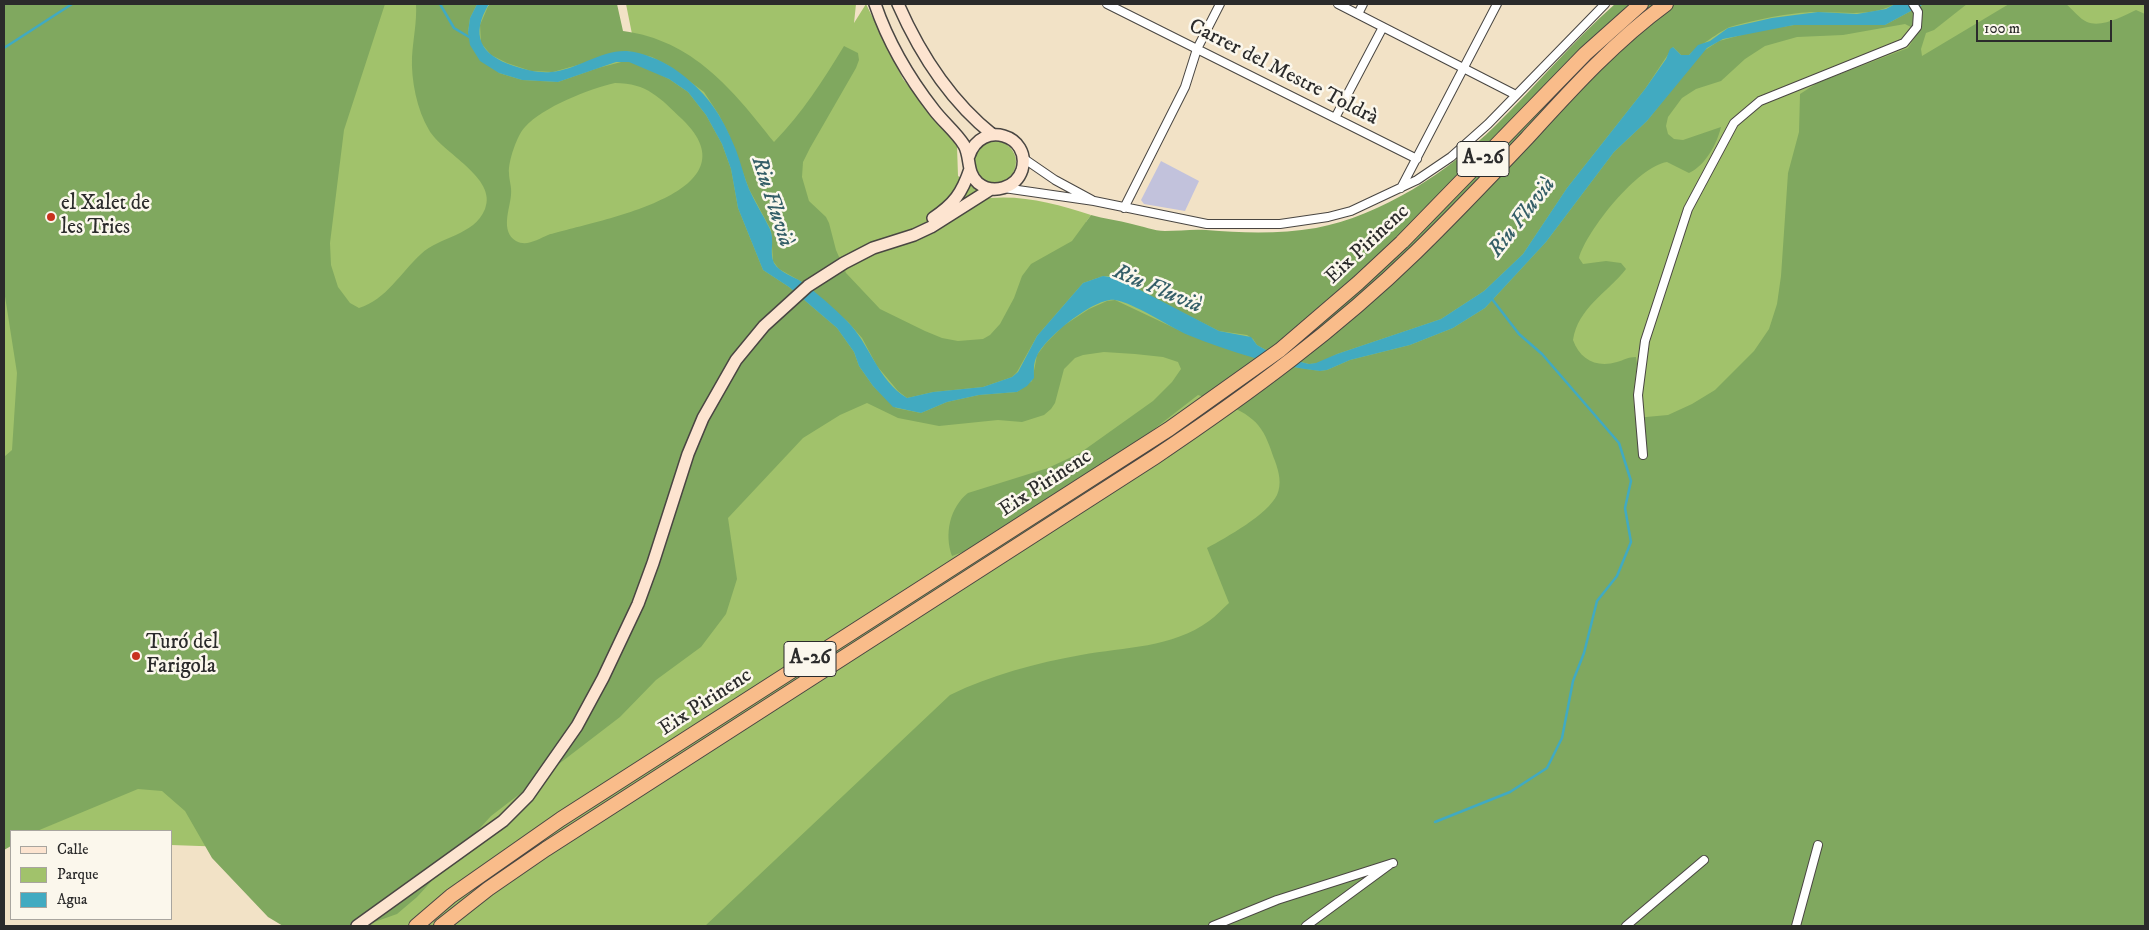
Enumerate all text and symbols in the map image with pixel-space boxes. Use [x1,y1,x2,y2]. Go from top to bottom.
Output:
scale bar [1979,10,2115,42]
street label: Carrer del Mestre Toldrà [1184,14,1382,132]
text: 100 m [1984,19,2020,38]
road number: A-26 [1457,142,1509,176]
water label: Riu Fluvià [744,153,798,251]
water label: Riu Fluvià [1484,173,1562,263]
place label: el Xalet de les Tries [61,192,150,242]
street label: Eix Pirinenc [1321,200,1415,290]
marker: el Xalet de les Tries [45,211,57,223]
water label: Riu Fluvià [1109,260,1205,320]
street label: Eix Pirinenc [995,445,1097,523]
place label: Turó del Farigola [146,631,219,681]
road number: A-26 [784,642,836,676]
marker: Turó del Farigola [130,650,142,662]
street label: Eix Pirinenc [655,664,757,742]
legend [10,830,172,920]
text: Calle [57,840,89,859]
text: Parque [57,865,98,884]
text: Agua [57,890,87,909]

